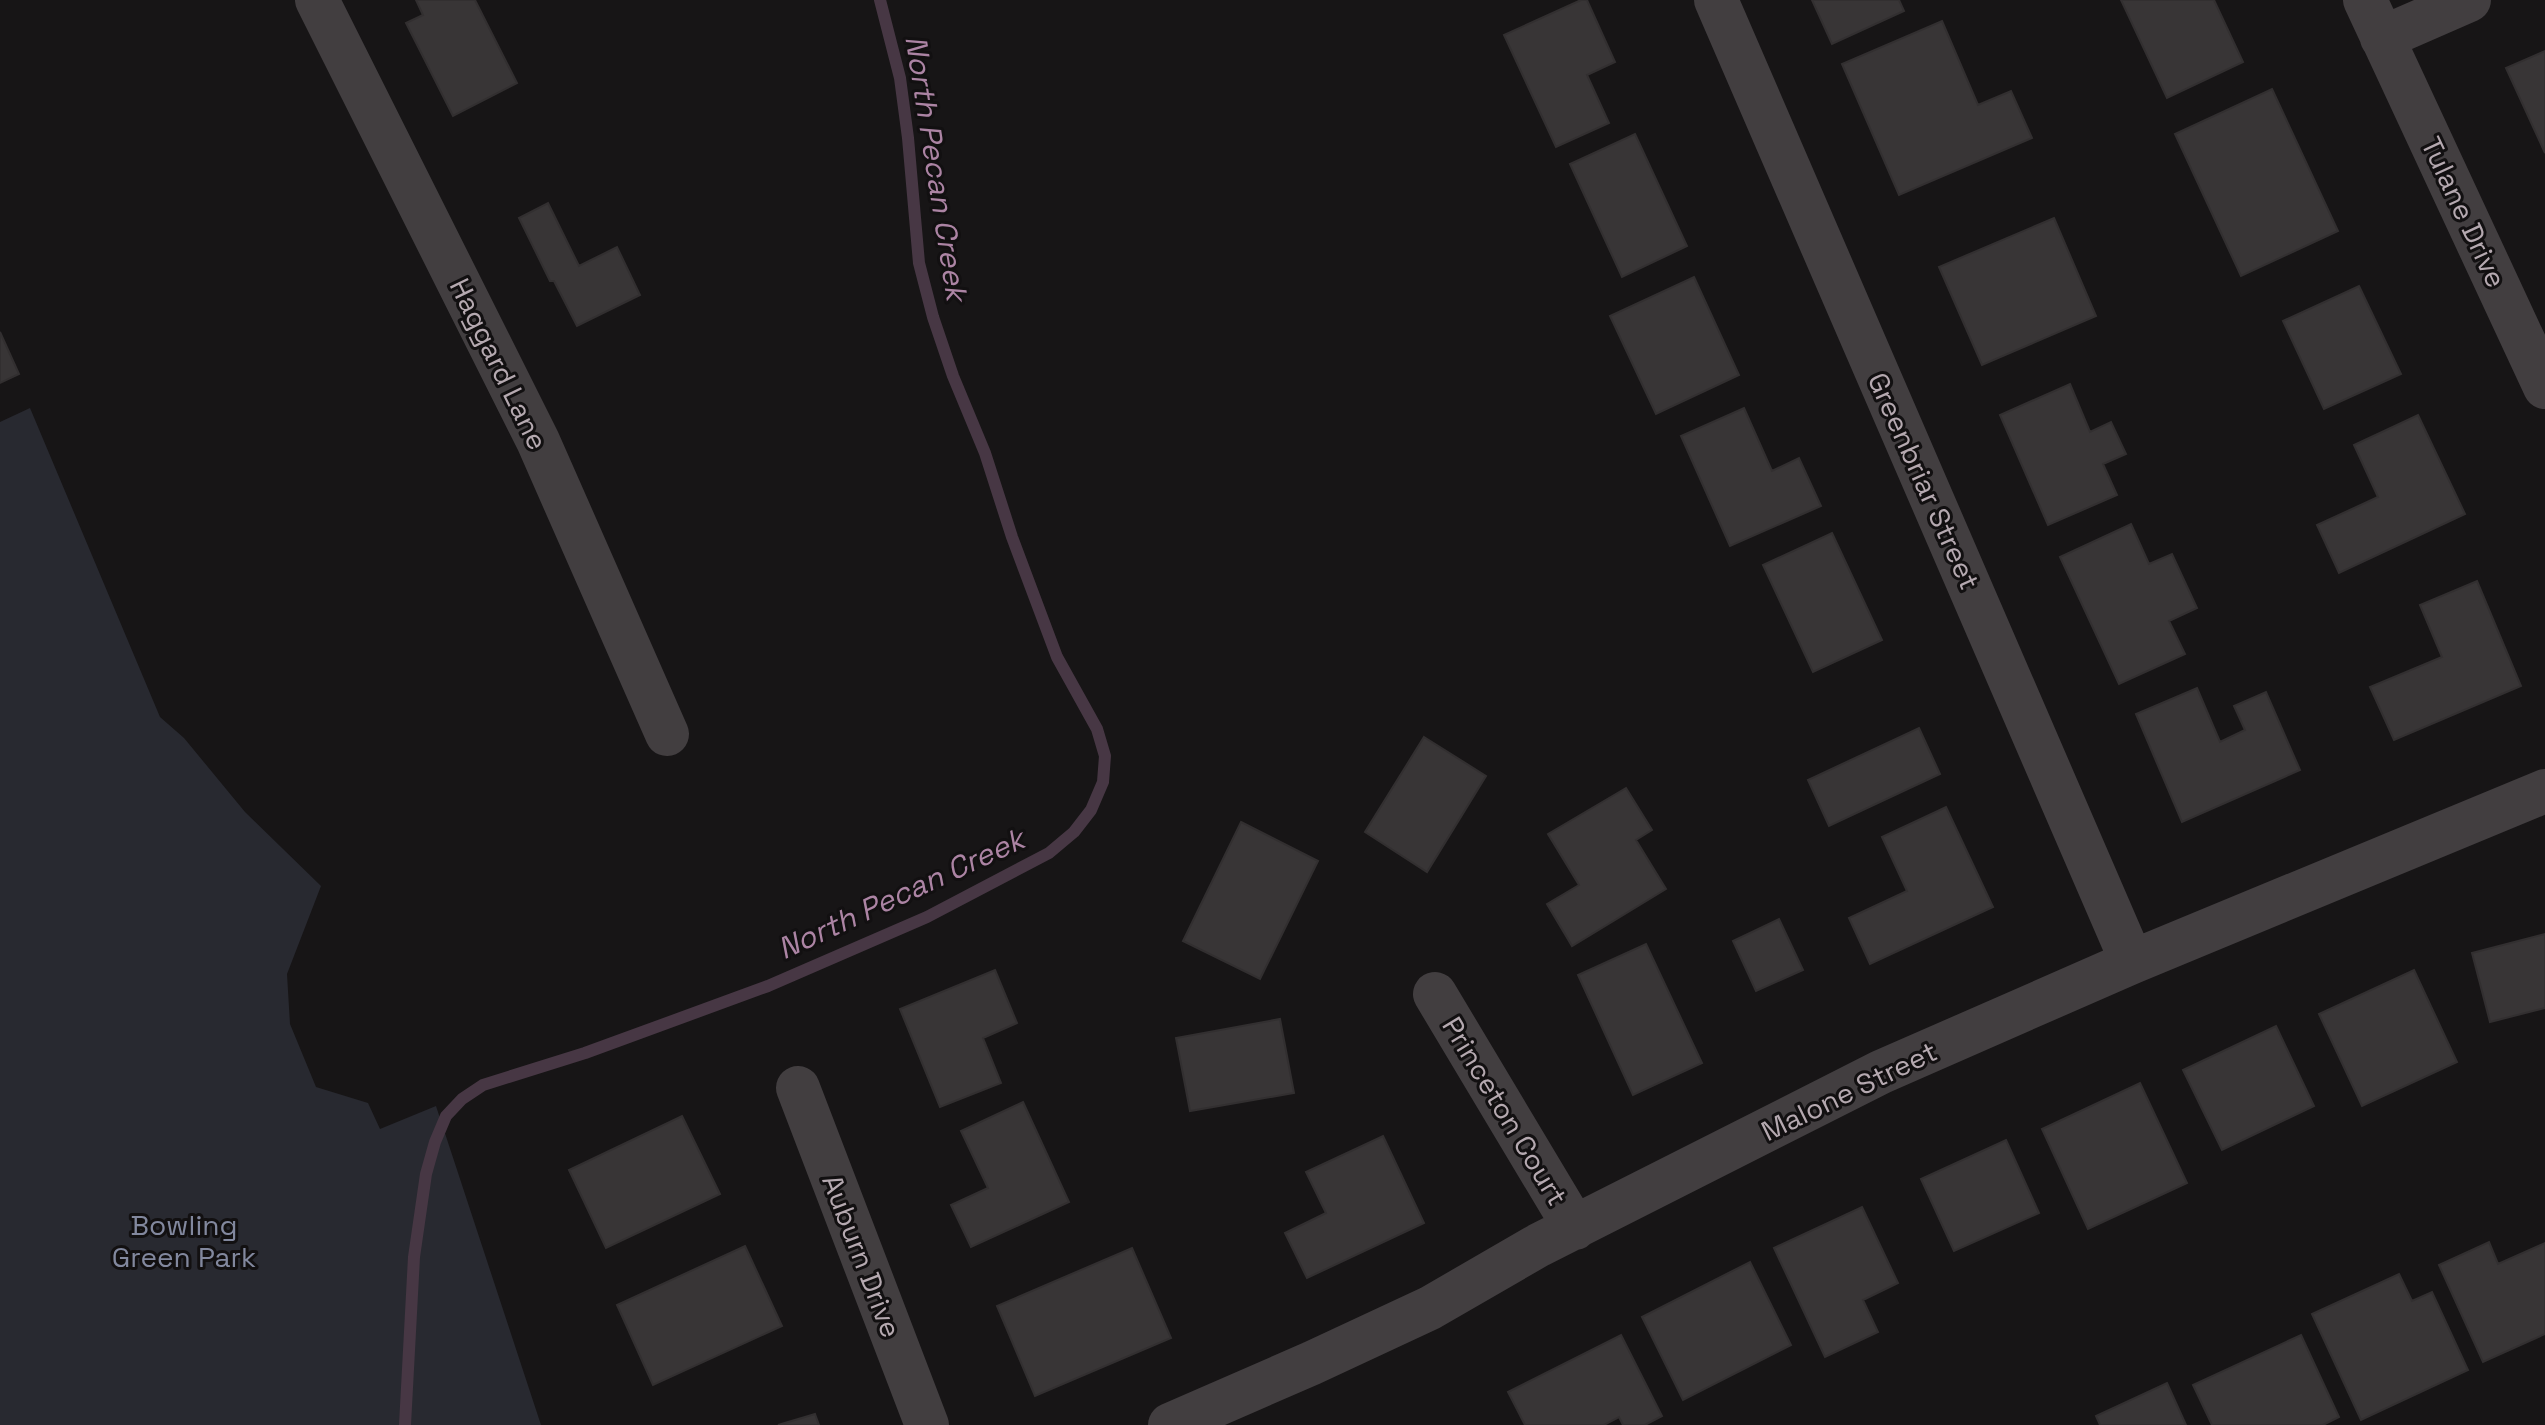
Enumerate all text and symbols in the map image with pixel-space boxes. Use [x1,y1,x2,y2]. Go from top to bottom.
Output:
water label: North Pecan Creek [896,33,977,306]
street label: Tulane Drive [2413,131,2515,293]
street label: Haggard Lane [442,272,556,456]
street label: Greenbriar Street [1860,367,1988,595]
water label: North Pecan Creek [771,818,1033,968]
street label: Princeton Court [1434,1010,1576,1212]
street label: Malone Street [1755,1033,1943,1149]
street label: Auburn Drive [814,1169,910,1343]
park label: Bowling Green Park [112,1207,256,1275]

